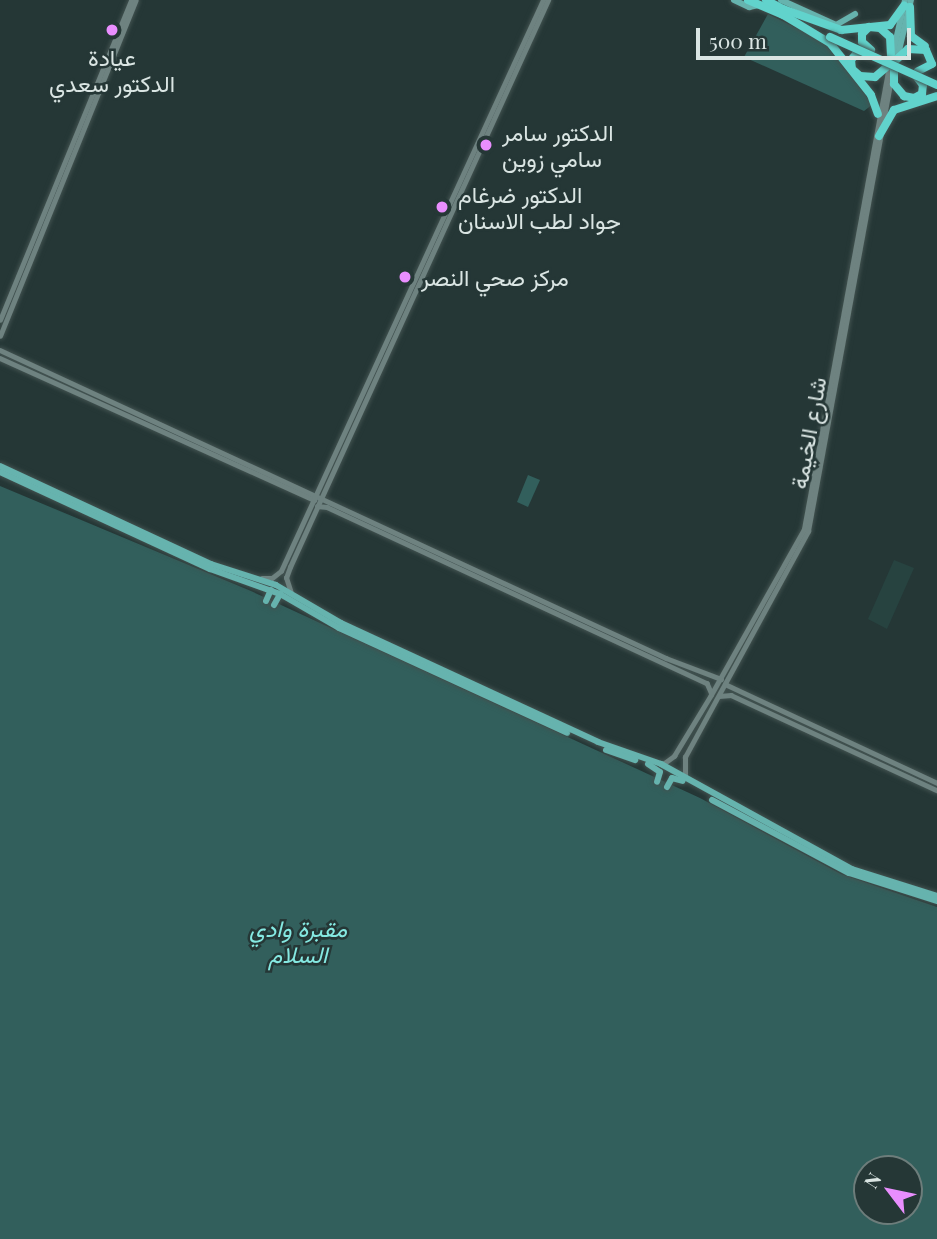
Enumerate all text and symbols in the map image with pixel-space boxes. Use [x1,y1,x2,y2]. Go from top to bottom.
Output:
scale bar [699,14,914,58]
marker: عيادة الدكتور سعدي [102,20,122,40]
text: 500 m [709,26,767,54]
place label: عيادة الدكتور سعدي [49,43,175,97]
place label: الدكتور سامر سامي زوين [502,118,614,172]
marker: الدكتور سامر سامي زوين [476,135,496,155]
place label: الدكتور ضرغام جواد لطب الاسنان [458,180,621,234]
marker: الدكتور ضرغام جواد لطب الاسنان [432,197,452,217]
place label: مركز صحي النصر [421,263,569,291]
marker: مركز صحي النصر [395,267,415,287]
street label: شارع الخيمة [785,375,831,491]
park label: مقبرة وادي السلام [249,914,347,968]
north arrow [853,1155,923,1225]
text: N [857,1167,887,1193]

